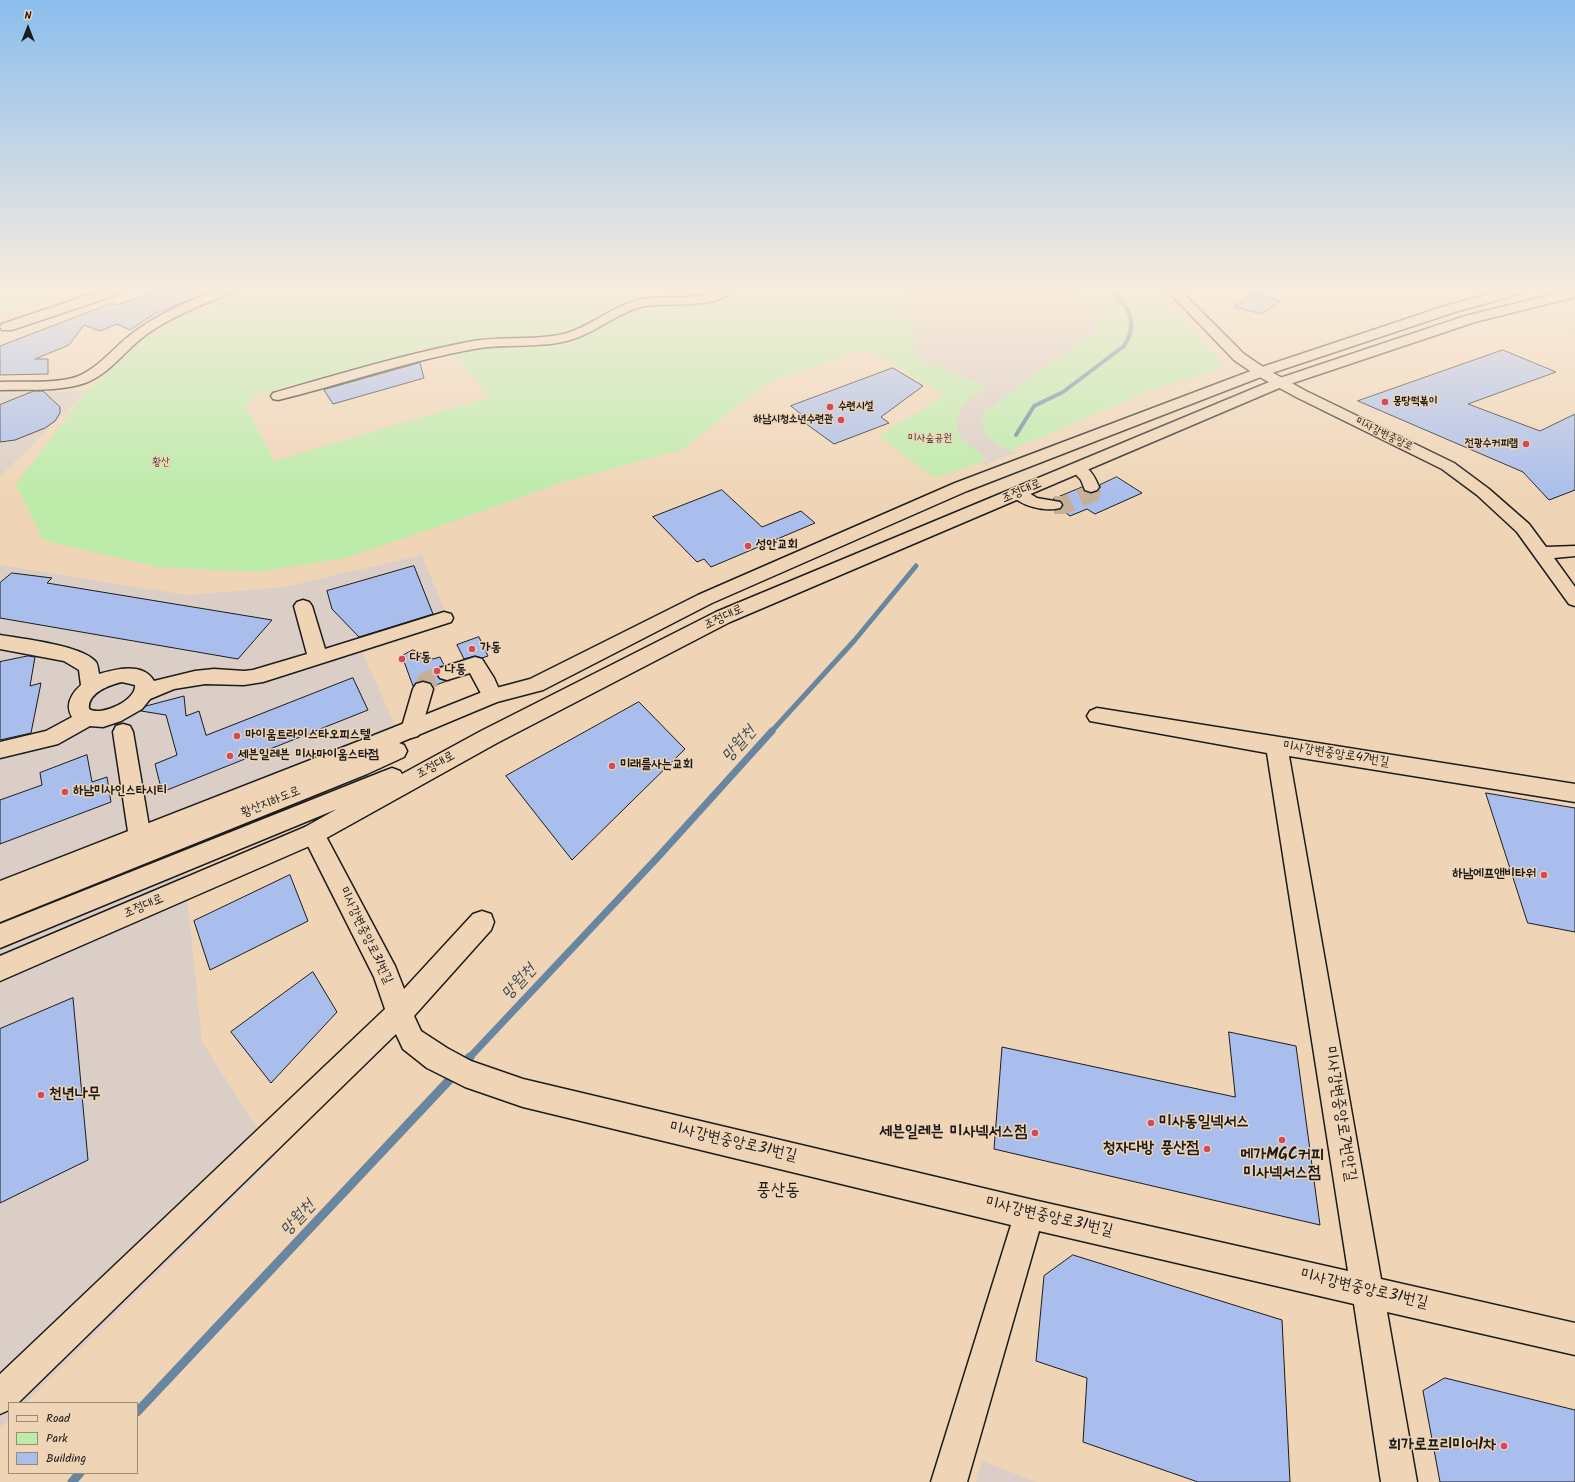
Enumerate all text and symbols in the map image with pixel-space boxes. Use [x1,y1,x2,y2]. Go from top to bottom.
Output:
text: N [25,7,31,25]
north arrow [8,8,48,48]
place label: 몽땅떡볶이 [1393,395,1437,409]
marker: 몽땅떡볶이 [1380,397,1390,407]
place label: 수련시설 [838,400,873,414]
marker: 수련시설 [825,402,835,412]
place label: 하남시청소년수련관 [753,413,833,427]
marker: 하남시청소년수련관 [836,415,846,425]
street label: 미사강변중앙로 [1353,415,1415,455]
park label: 미사숲공원 [908,432,952,446]
place label: 전광수커피랩 [1465,437,1518,451]
marker: 전광수커피랩 [1521,439,1531,449]
park label: 황산 [152,456,170,470]
street label: 조정대로 [1000,477,1044,507]
place label: 성안교회 [756,538,798,554]
marker: 성안교회 [743,541,753,551]
street label: 조정대로 [702,602,746,634]
place label: 가동 [480,641,501,657]
marker: 가동 [467,644,477,654]
place label: 다동 [410,651,431,667]
marker: 다동 [397,654,407,664]
place label: 나동 [445,663,466,679]
marker: 나동 [432,666,442,676]
water label: 망월천 [719,723,761,767]
place label: 마이움트라이스타오피스텔 [245,728,371,744]
marker: 마이움트라이스타오피스텔 [232,731,242,741]
street label: 미사강변중앙로47번길 [1282,739,1390,771]
place label: 세븐일레븐 미사마이움스타점 [238,748,379,764]
street label: 조정대로 [414,749,458,783]
marker: 세븐일레븐 미사마이움스타점 [225,751,235,761]
place label: 미래를사는교회 [620,758,693,774]
marker: 미래를사는교회 [607,761,617,771]
place label: 하남미사인스타시티 [73,784,167,800]
street label: 황산지하도로 [239,784,303,822]
marker: 하남미사인스타시티 [60,787,70,797]
place label: 하남에프앤비타워 [1452,867,1536,883]
marker: 하남에프앤비타워 [1539,870,1549,880]
street label: 미사강변중앙로31번길 [335,885,395,987]
street label: 조정대로 [122,892,166,922]
water label: 망월천 [499,961,541,1005]
street label: 미사강변중앙로7번안길 [1319,1045,1359,1183]
place label: 천년나무 [49,1085,100,1105]
marker: 천년나무 [36,1090,46,1100]
place label: 미사동일넥서스 [1159,1113,1249,1133]
marker: 미사동일넥서스 [1146,1118,1156,1128]
street label: 미사강변중앙로31번길 [667,1119,799,1167]
place label: 세븐일레븐 미사넥서스점 [879,1123,1027,1143]
marker: 세븐일레븐 미사넥서스점 [1030,1128,1040,1138]
marker: 메가MGC커피 미사넥서스점 [1277,1135,1287,1145]
place label: 청자다방 풍산점 [1103,1139,1199,1159]
marker: 청자다방 풍산점 [1202,1144,1212,1154]
place label: 메가MGC커피 미사넥서스점 [1240,1146,1324,1184]
district label: 풍산동 [756,1181,800,1203]
street label: 미사강변중앙로31번길 [983,1194,1115,1242]
water label: 망월천 [278,1197,320,1241]
street label: 미사강변중앙로31번길 [1298,1266,1430,1314]
legend [8,1402,138,1474]
text: Road [46,1409,70,1428]
text: Park [46,1429,68,1448]
place label: 희가로프리미어1차 [1388,1436,1496,1456]
marker: 희가로프리미어1차 [1499,1441,1509,1451]
text: Building [46,1449,86,1468]

